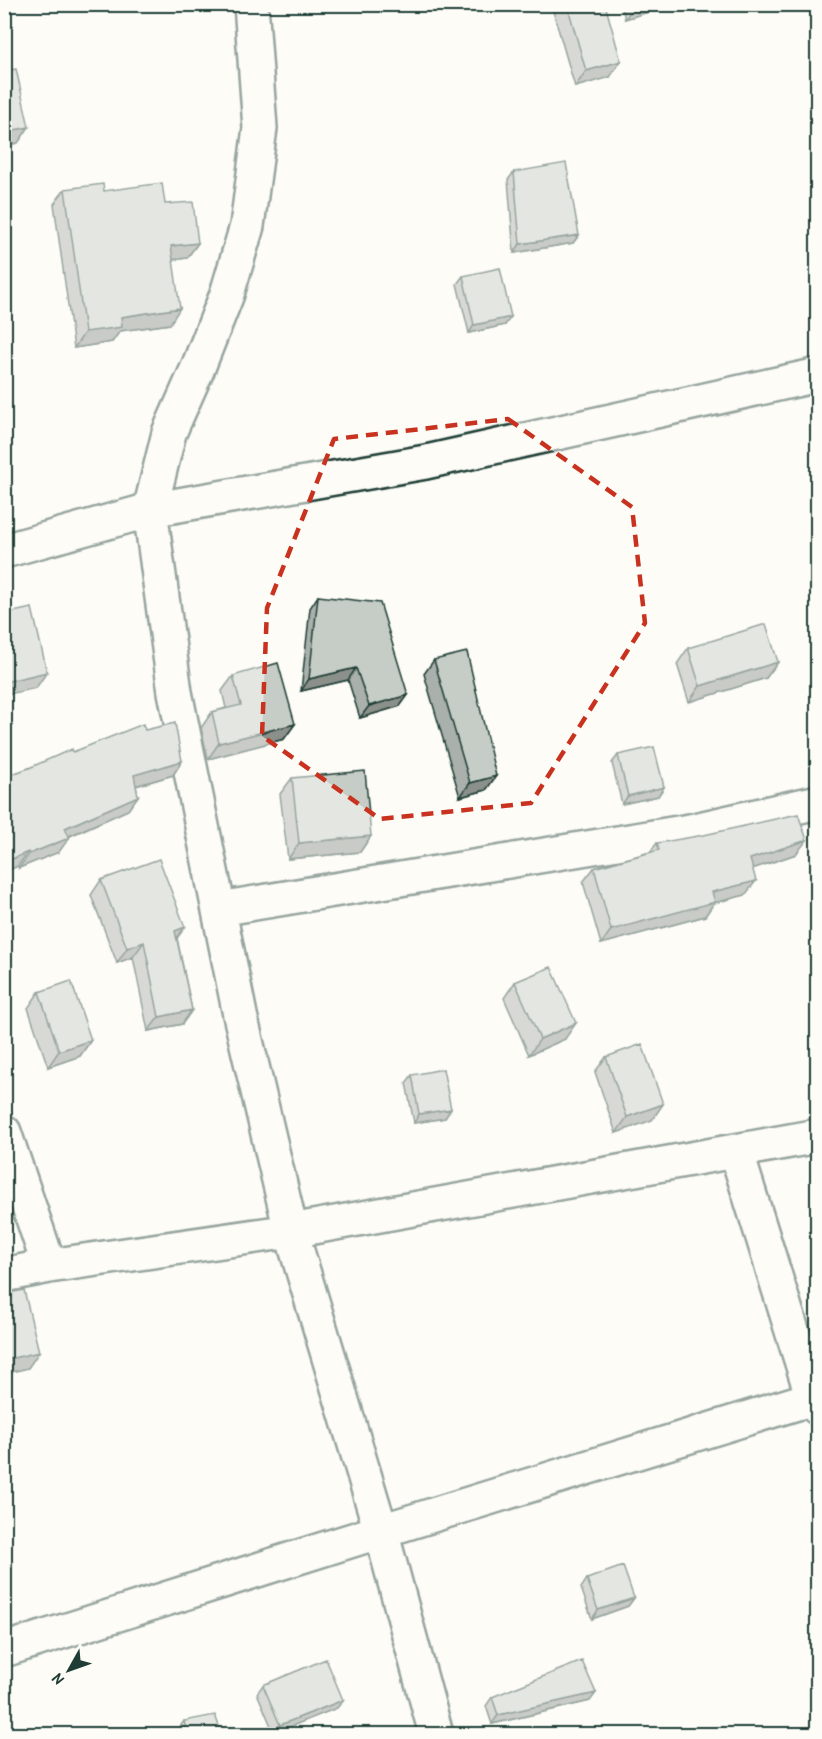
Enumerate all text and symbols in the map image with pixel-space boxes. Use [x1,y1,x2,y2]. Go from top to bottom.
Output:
north arrow [39,1640,99,1700]
text: N [46,1669,69,1690]

